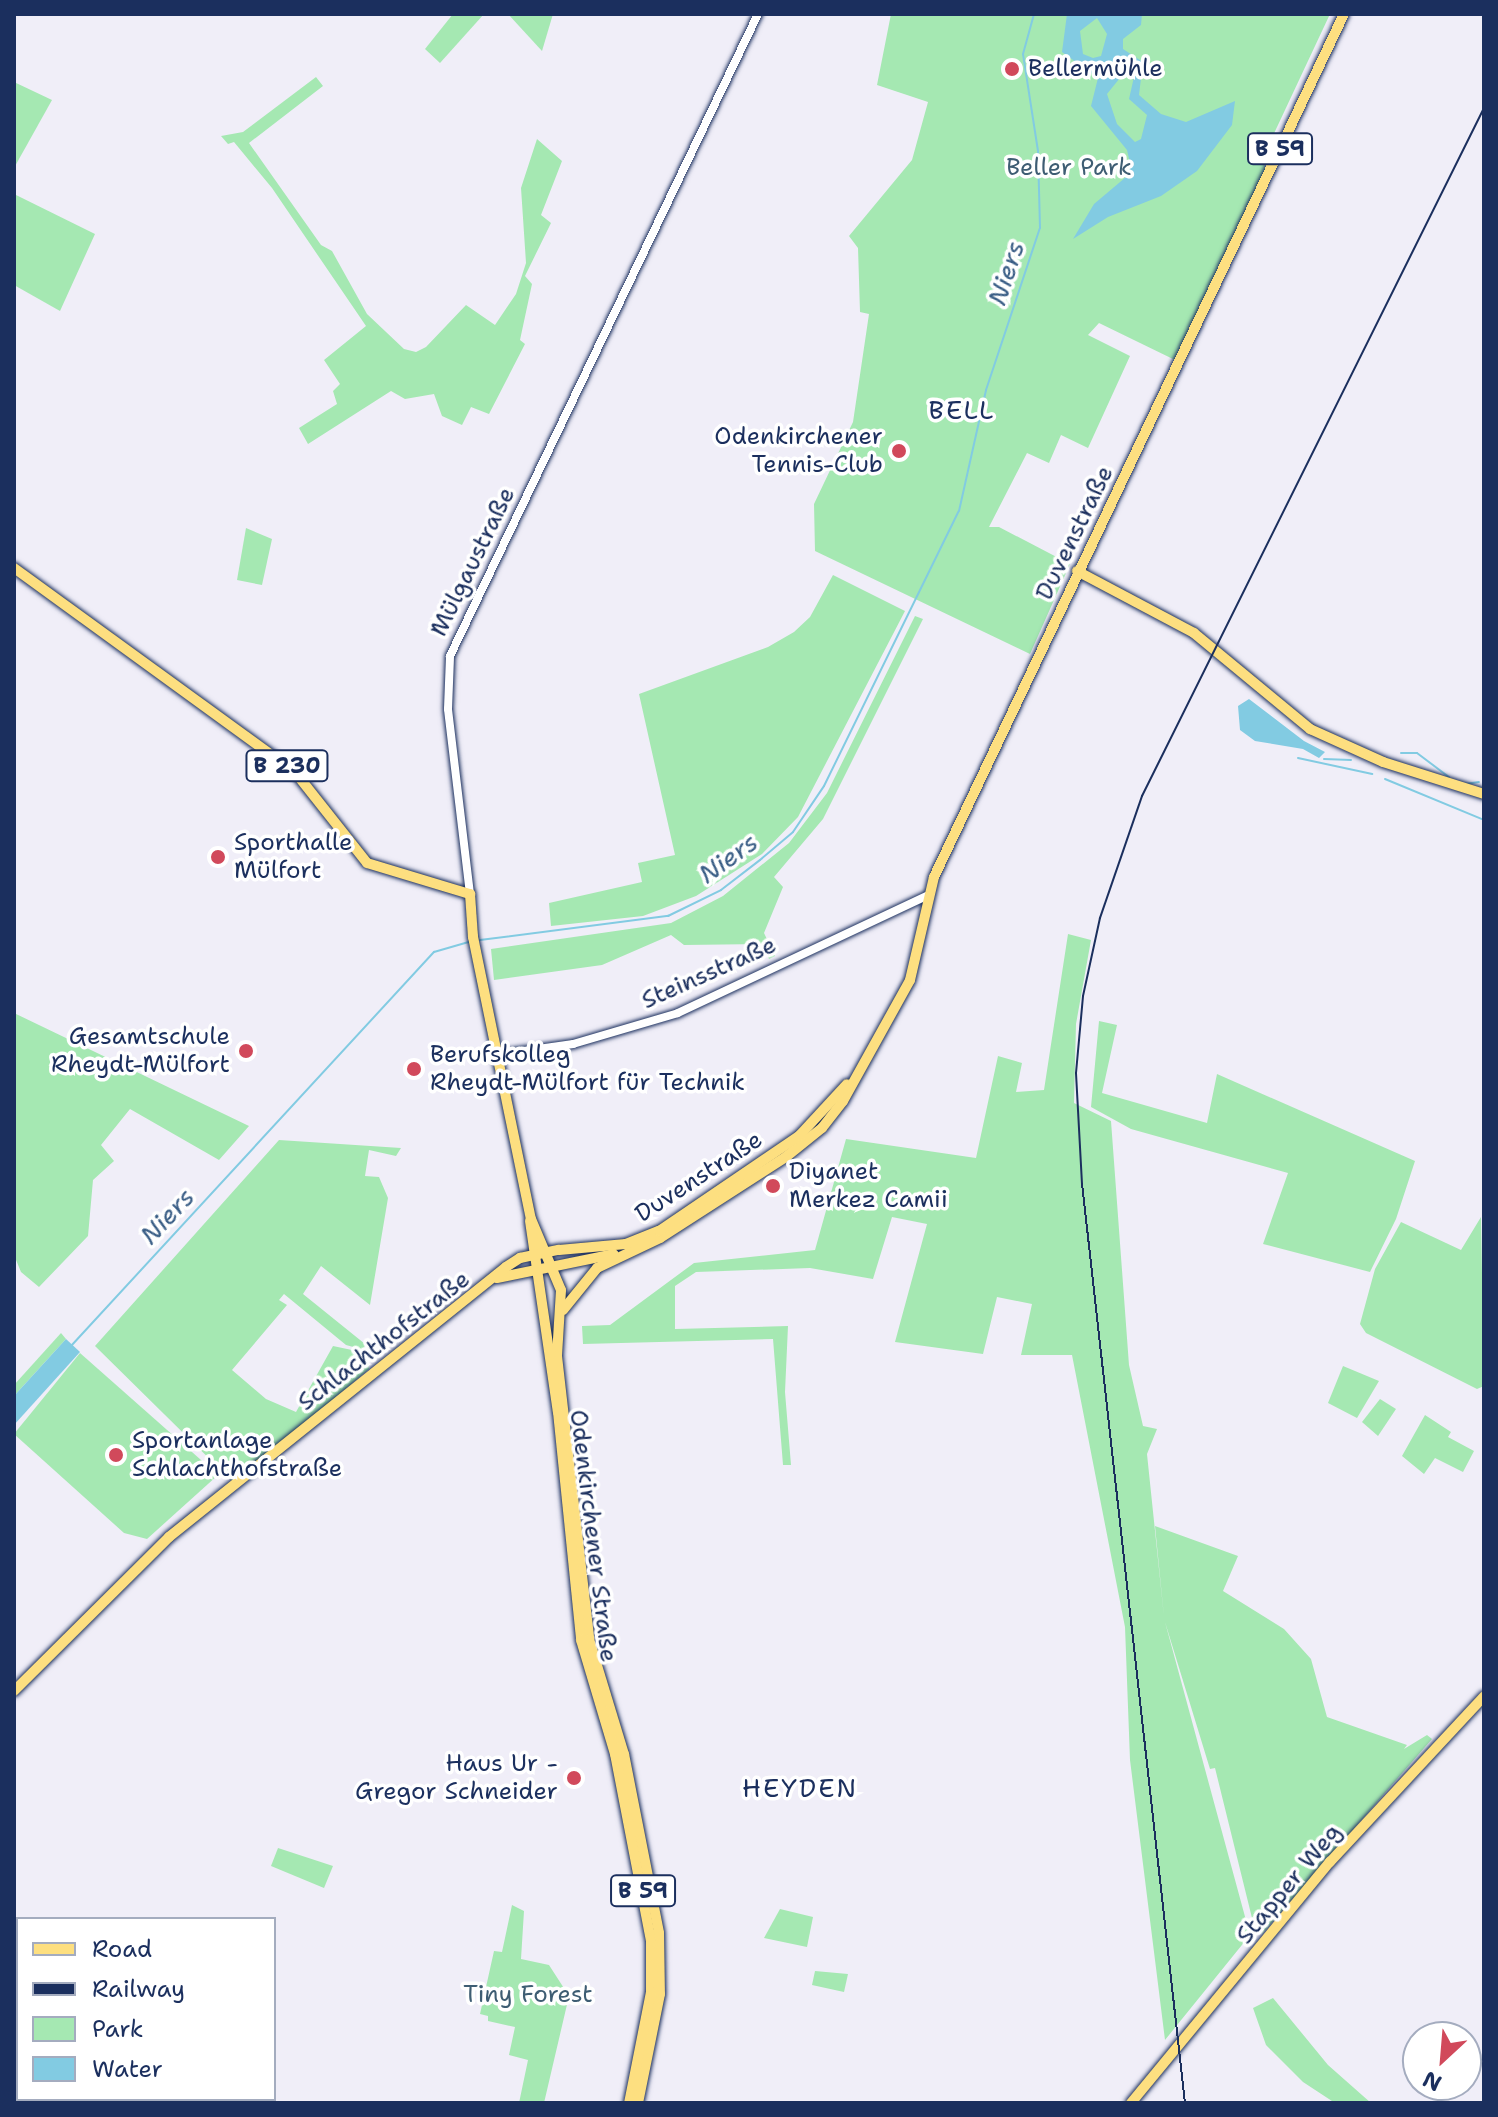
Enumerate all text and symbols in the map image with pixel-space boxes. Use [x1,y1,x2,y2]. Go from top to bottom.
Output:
place label: Bellermühle [1028,55,1163,83]
marker: Bellermühle [1003,60,1021,78]
road number: B 59 [1246,131,1314,167]
park label: Beller Park [1006,154,1132,182]
water label: Niers [981,237,1031,309]
district label: BELL [929,394,995,426]
place label: Odenkirchener Tennis-Club [714,423,883,479]
marker: Odenkirchener Tennis-Club [890,442,908,460]
street label: Duvenstraße [1030,461,1120,605]
street label: Mülgaustraße [425,483,521,641]
road number: B 230 [245,748,329,784]
water label: Niers [692,826,764,890]
place label: Sporthalle Mülfort [234,829,353,885]
marker: Sporthalle Mülfort [209,848,227,866]
street label: Steinsstraße [637,931,781,1015]
place label: Gesamtschule Rheydt-Mülfort [51,1023,230,1079]
place label: Berufskolleg Rheydt-Mülfort für Technik [430,1041,745,1097]
marker: Gesamtschule Rheydt-Mülfort [237,1042,255,1060]
marker: Berufskolleg Rheydt-Mülfort für Technik [405,1060,423,1078]
street label: Duvenstraße [630,1125,768,1229]
place label: Diyanet Merkez Camii [789,1158,948,1214]
marker: Diyanet Merkez Camii [764,1177,782,1195]
water label: Niers [133,1181,201,1251]
street label: Schlachthofstraße [292,1265,476,1417]
street label: Odenkirchener Straße [563,1408,623,1664]
place label: Sportanlage Schlachthofstraße [132,1427,342,1483]
marker: Sportanlage Schlachthofstraße [107,1446,125,1464]
place label: Haus Ur - Gregor Schneider [355,1750,558,1806]
marker: Haus Ur - Gregor Schneider [565,1769,583,1787]
district label: HEYDEN [742,1772,858,1804]
street label: Stapper Weg [1230,1818,1348,1950]
road number: B 59 [609,1873,677,1909]
legend [16,1917,276,2101]
text: Road [92,1933,152,1965]
text: Railway [92,1973,185,2005]
park label: Tiny Forest [463,1981,593,2009]
text: Park [92,2013,144,2045]
north arrow [1402,2021,1482,2101]
text: Water [92,2053,163,2085]
text: N [1418,2064,1446,2098]

